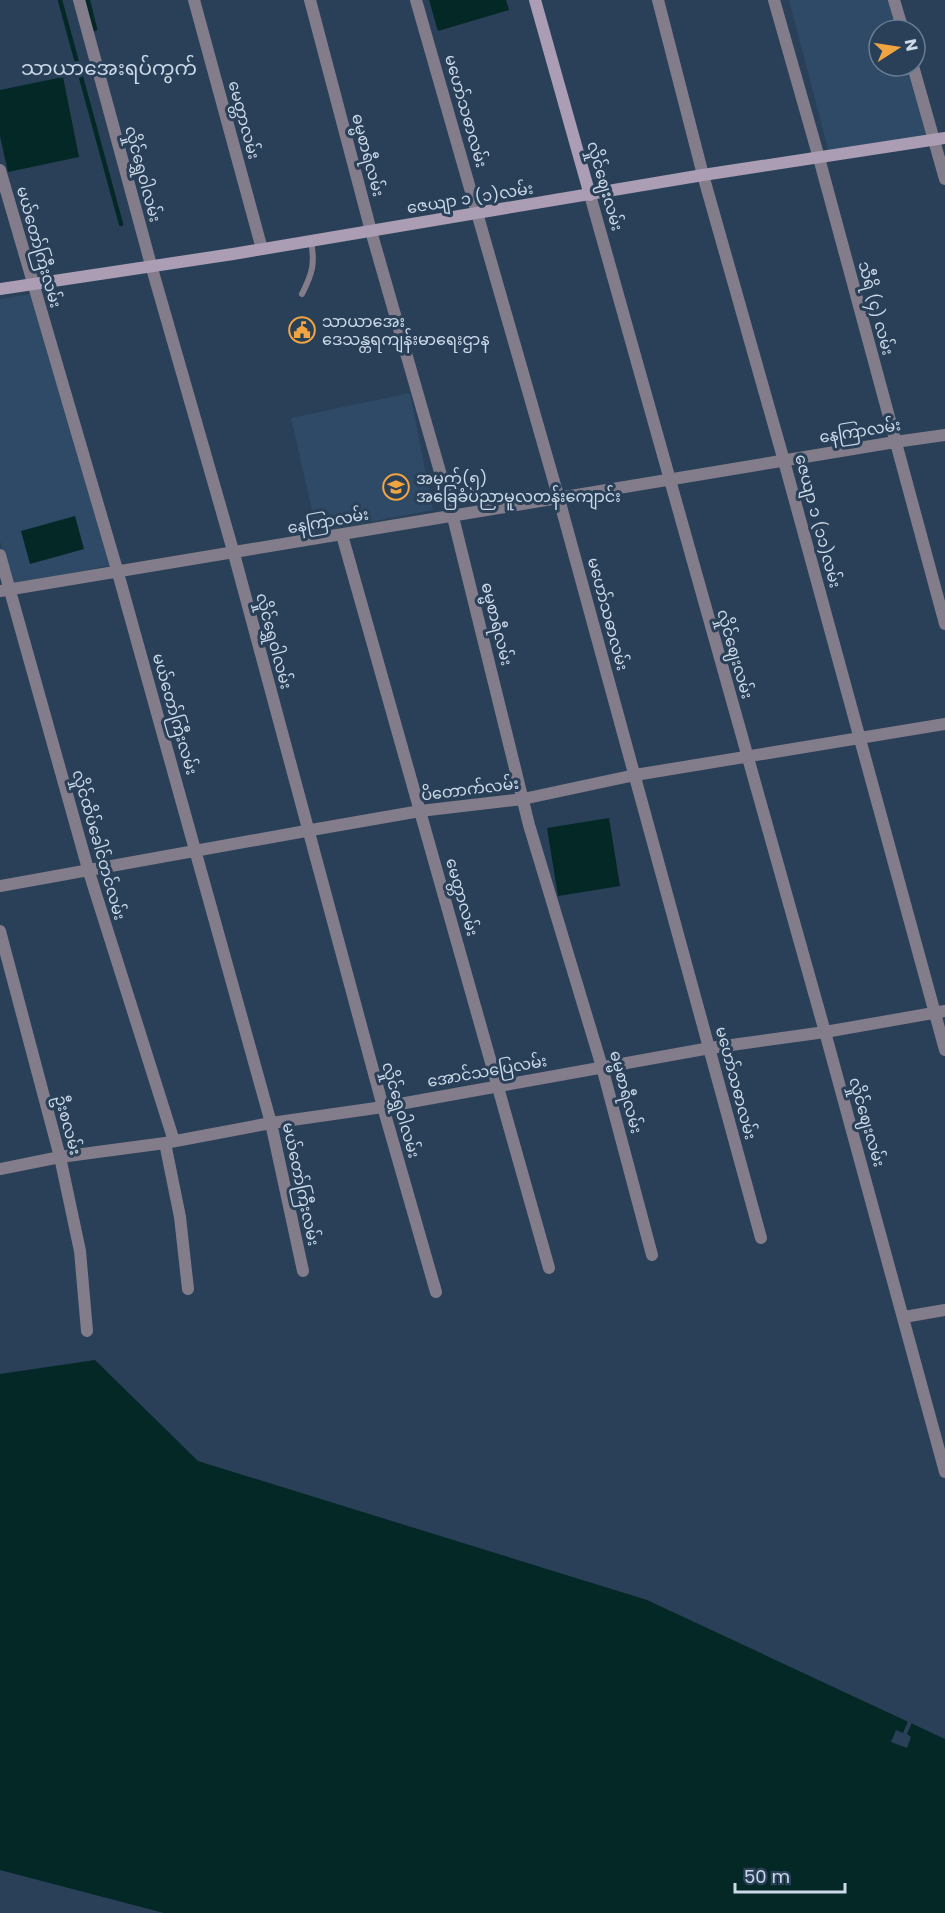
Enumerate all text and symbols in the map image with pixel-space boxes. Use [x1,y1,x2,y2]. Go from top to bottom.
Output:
north arrow [867,18,927,78]
text: N [899,37,924,53]
street label: မဟော်သဓာလမ်း [439,52,493,170]
district label: သာယာအေးရပ်ကွက် [21,54,197,84]
street label: မေတ္တာလမ်း [221,78,266,162]
street label: ဓမ္မစာရီလမ်း [344,111,390,200]
street label: လှိုင်ရွှေဝါလမ်း [117,123,167,225]
street label: လှိုင်ဈေးလမ်း [579,139,629,234]
street label: ဇေယျာ ၁ (၁)လမ်း [405,177,535,221]
street label: မယ်တော်ကြီးလမ်း [9,183,67,311]
street label: သီရိ (၄) လမ်း [850,258,900,358]
place label: သာယာအေး ဒေသန္တရကျန်းမာရေးဌာန [322,310,490,353]
public building icon: သာယာအေး ဒေသန္တရကျန်းမာရေးဌာန [287,315,317,345]
street label: နေကြာလမ်း [818,413,903,451]
street label: ဇေယျာ ၁ (၁၁)လမ်း [787,452,847,591]
place label: အမှတ်(၅) အခြေခံပညာမူလတန်းကျောင်း [416,467,621,511]
school or university icon: အမှတ်(၅) အခြေခံပညာမူလတန်းကျောင်း [381,472,411,502]
street label: နေကြာလမ်း [285,503,371,541]
street label: မဟော်သဓာလမ်း [582,555,634,673]
street label: ဓမ္မစာရီလမ်း [473,580,518,669]
street label: လှိုင်ရွှေဝါလမ်း [248,590,298,692]
street label: လှိုင်ဈေးလမ်း [709,607,759,702]
street label: မယ်တော်ကြီးလမ်း [145,650,203,778]
street label: လှိုင်ထိပ်ခေါင်တင်လမ်း [65,767,131,923]
street label: ပိတောက်လမ်း [420,772,520,806]
street label: မေတ္တာလမ်း [438,855,484,939]
street label: မဟော်သဓာလမ်း [710,1024,762,1142]
street label: ဓမ္မစာရီလမ်း [602,1048,648,1137]
street label: အောင်သပြေလမ်း [425,1049,549,1095]
street label: လှိုင်ရွှေဝါလမ်း [374,1059,426,1161]
street label: လှိုင်ဈေးလမ်း [841,1075,891,1170]
street label: ဦးစလမ်း [47,1092,87,1158]
street label: မယ်တော်ကြီးလမ်း [275,1120,325,1248]
scale bar [735,1856,844,1894]
text: 50 m [744,1864,790,1889]

